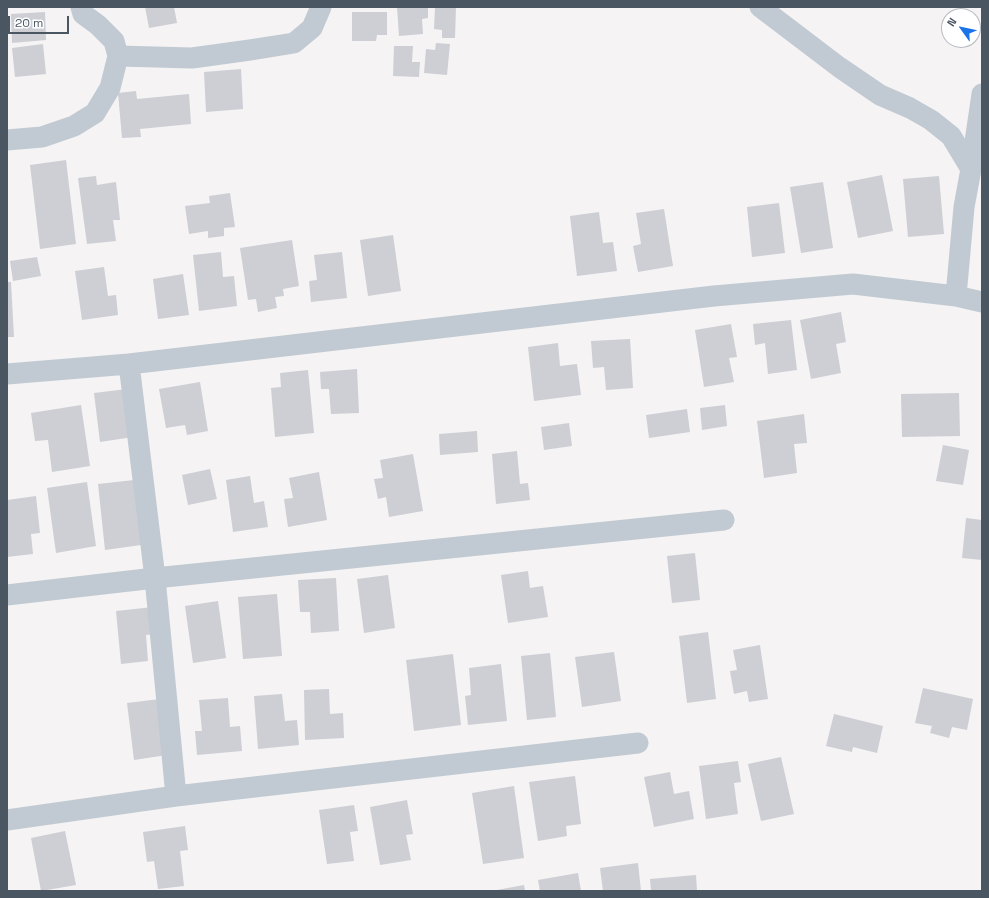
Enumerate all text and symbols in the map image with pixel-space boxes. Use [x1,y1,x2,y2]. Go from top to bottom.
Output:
scale bar [10,8,71,34]
north arrow [941,8,981,48]
text: 20 m [15,15,43,31]
text: N [944,15,960,29]

